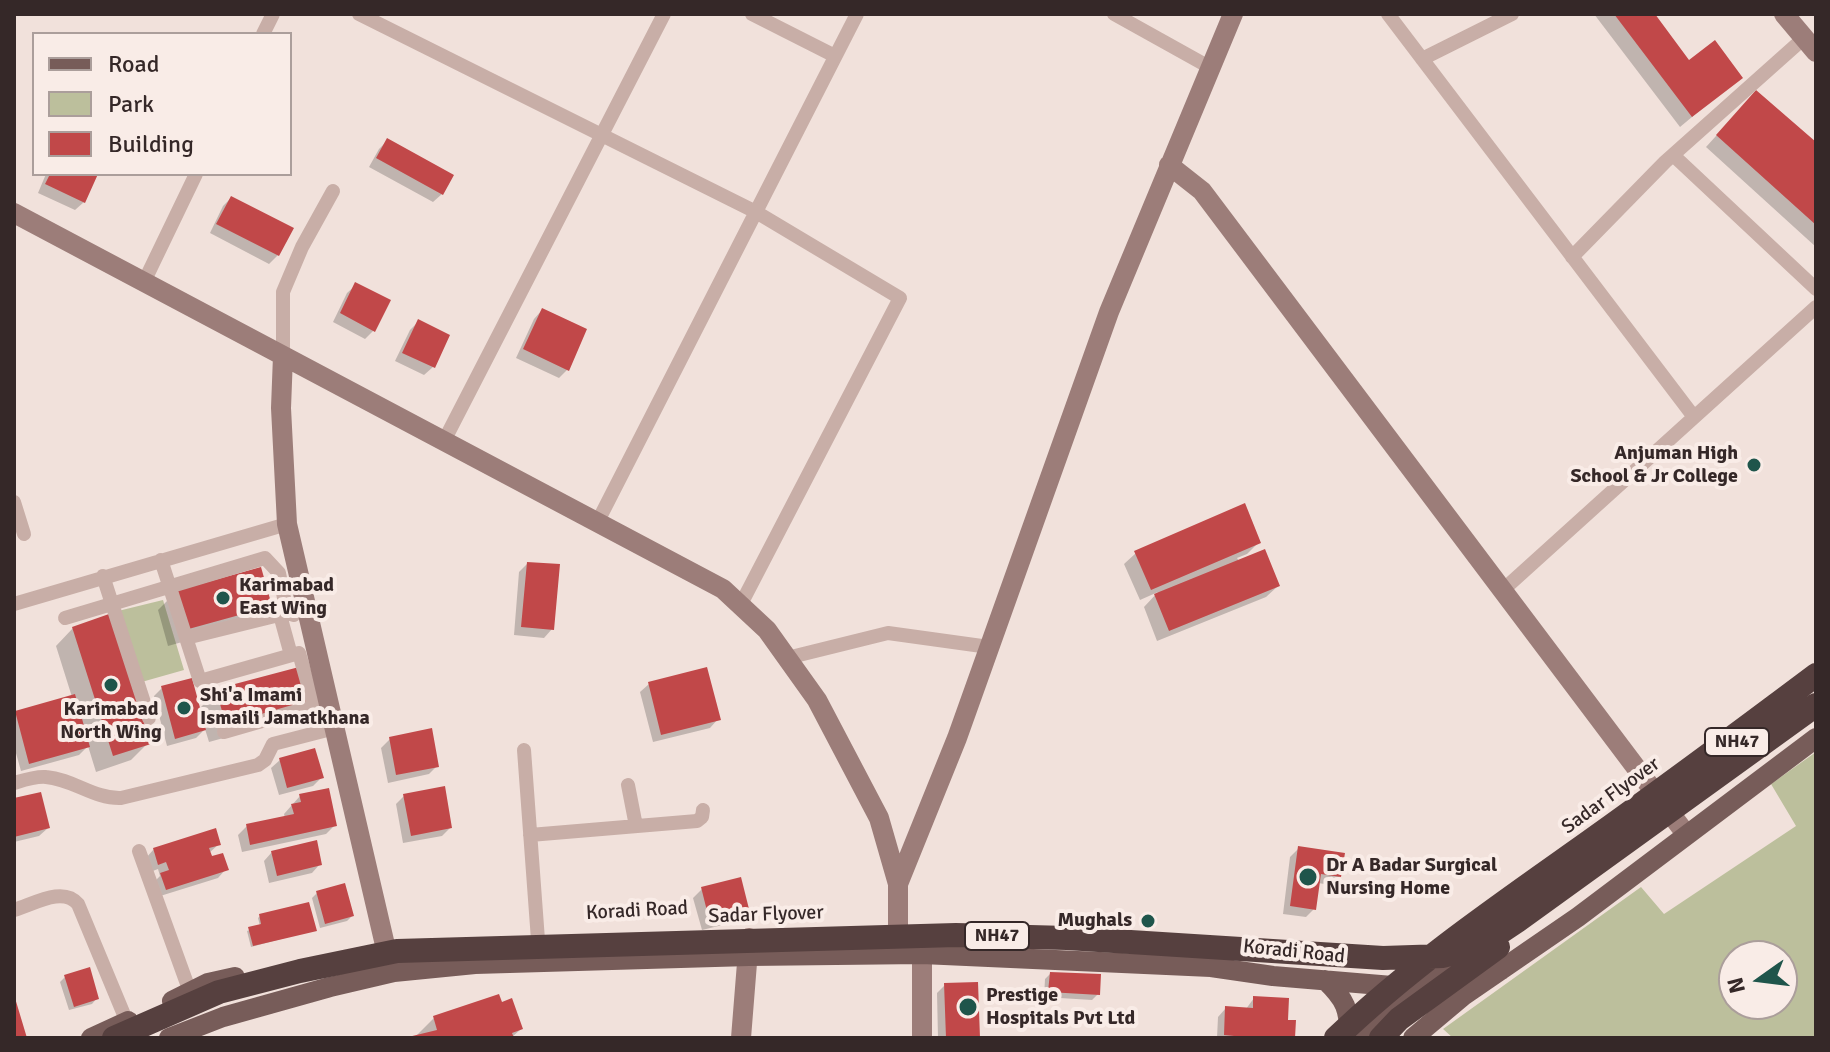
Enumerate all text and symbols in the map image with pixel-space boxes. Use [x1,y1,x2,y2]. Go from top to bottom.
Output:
legend [32,32,292,176]
text: Road [108,49,159,79]
text: Park [108,89,154,119]
text: Building [108,129,194,159]
place label: Anjuman High School & Jr College [1570,442,1738,489]
marker: Anjuman High School & Jr College [1745,456,1763,474]
place label: Karimabad East Wing [239,574,334,621]
marker: Karimabad East Wing [214,589,232,607]
marker: Karimabad North Wing [102,676,120,694]
place label: Shi'a Imami Ismaili Jamatkhana [200,684,370,731]
place label: Karimabad North Wing [60,698,162,745]
marker: Shi'a Imami Ismaili Jamatkhana [175,699,193,717]
road number: NH47 [1705,728,1769,756]
street label: Sadar Flyover [1557,752,1665,840]
place label: Dr A Badar Surgical Nursing Home [1326,854,1497,901]
marker: Dr A Badar Surgical Nursing Home [1297,866,1319,888]
street label: Koradi Road [585,896,689,926]
street label: Sadar Flyover [708,901,824,929]
place label: Mughals [1057,909,1132,933]
marker: Mughals [1139,912,1157,930]
road number: NH47 [965,922,1029,950]
street label: Koradi Road [1242,935,1346,969]
north arrow [1718,940,1798,1020]
text: N [1721,975,1751,996]
place label: Prestige Hospitals Pvt Ltd [986,984,1135,1031]
marker: Prestige Hospitals Pvt Ltd [957,996,979,1018]

